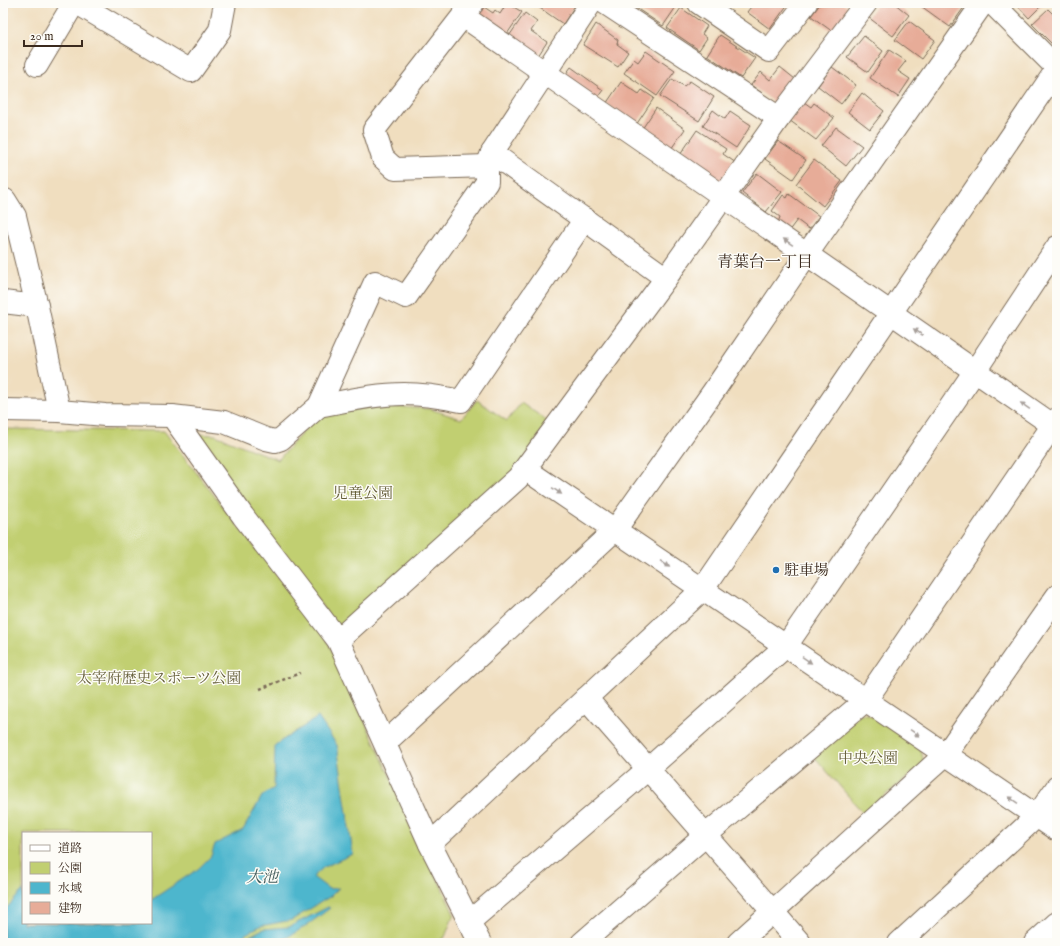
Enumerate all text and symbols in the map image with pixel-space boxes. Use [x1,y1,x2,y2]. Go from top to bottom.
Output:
scale bar [24,22,82,48]
text: 20 m [30,29,53,44]
one-way arrow [783,238,793,246]
district label: 青葉台一丁目 [717,253,813,273]
one-way arrow [913,328,923,336]
one-way arrow [1020,402,1030,410]
park label: 児童公園 [333,484,393,503]
one-way arrow [552,487,563,495]
one-way arrow [660,560,670,568]
place label: 駐車場 [784,561,829,580]
marker: 駐車場 [771,565,781,575]
one-way arrow [802,656,812,664]
park label: 太宰府歴史スポーツ公園 [77,669,241,688]
one-way arrow [910,729,920,737]
park label: 中央公園 [838,749,898,768]
one-way arrow [1008,796,1018,804]
legend [22,832,152,924]
text: 道路 [58,841,82,856]
text: 公園 [58,861,82,876]
water label: 大池 [246,868,280,888]
text: 水域 [58,881,82,896]
text: 建物 [58,901,82,916]

